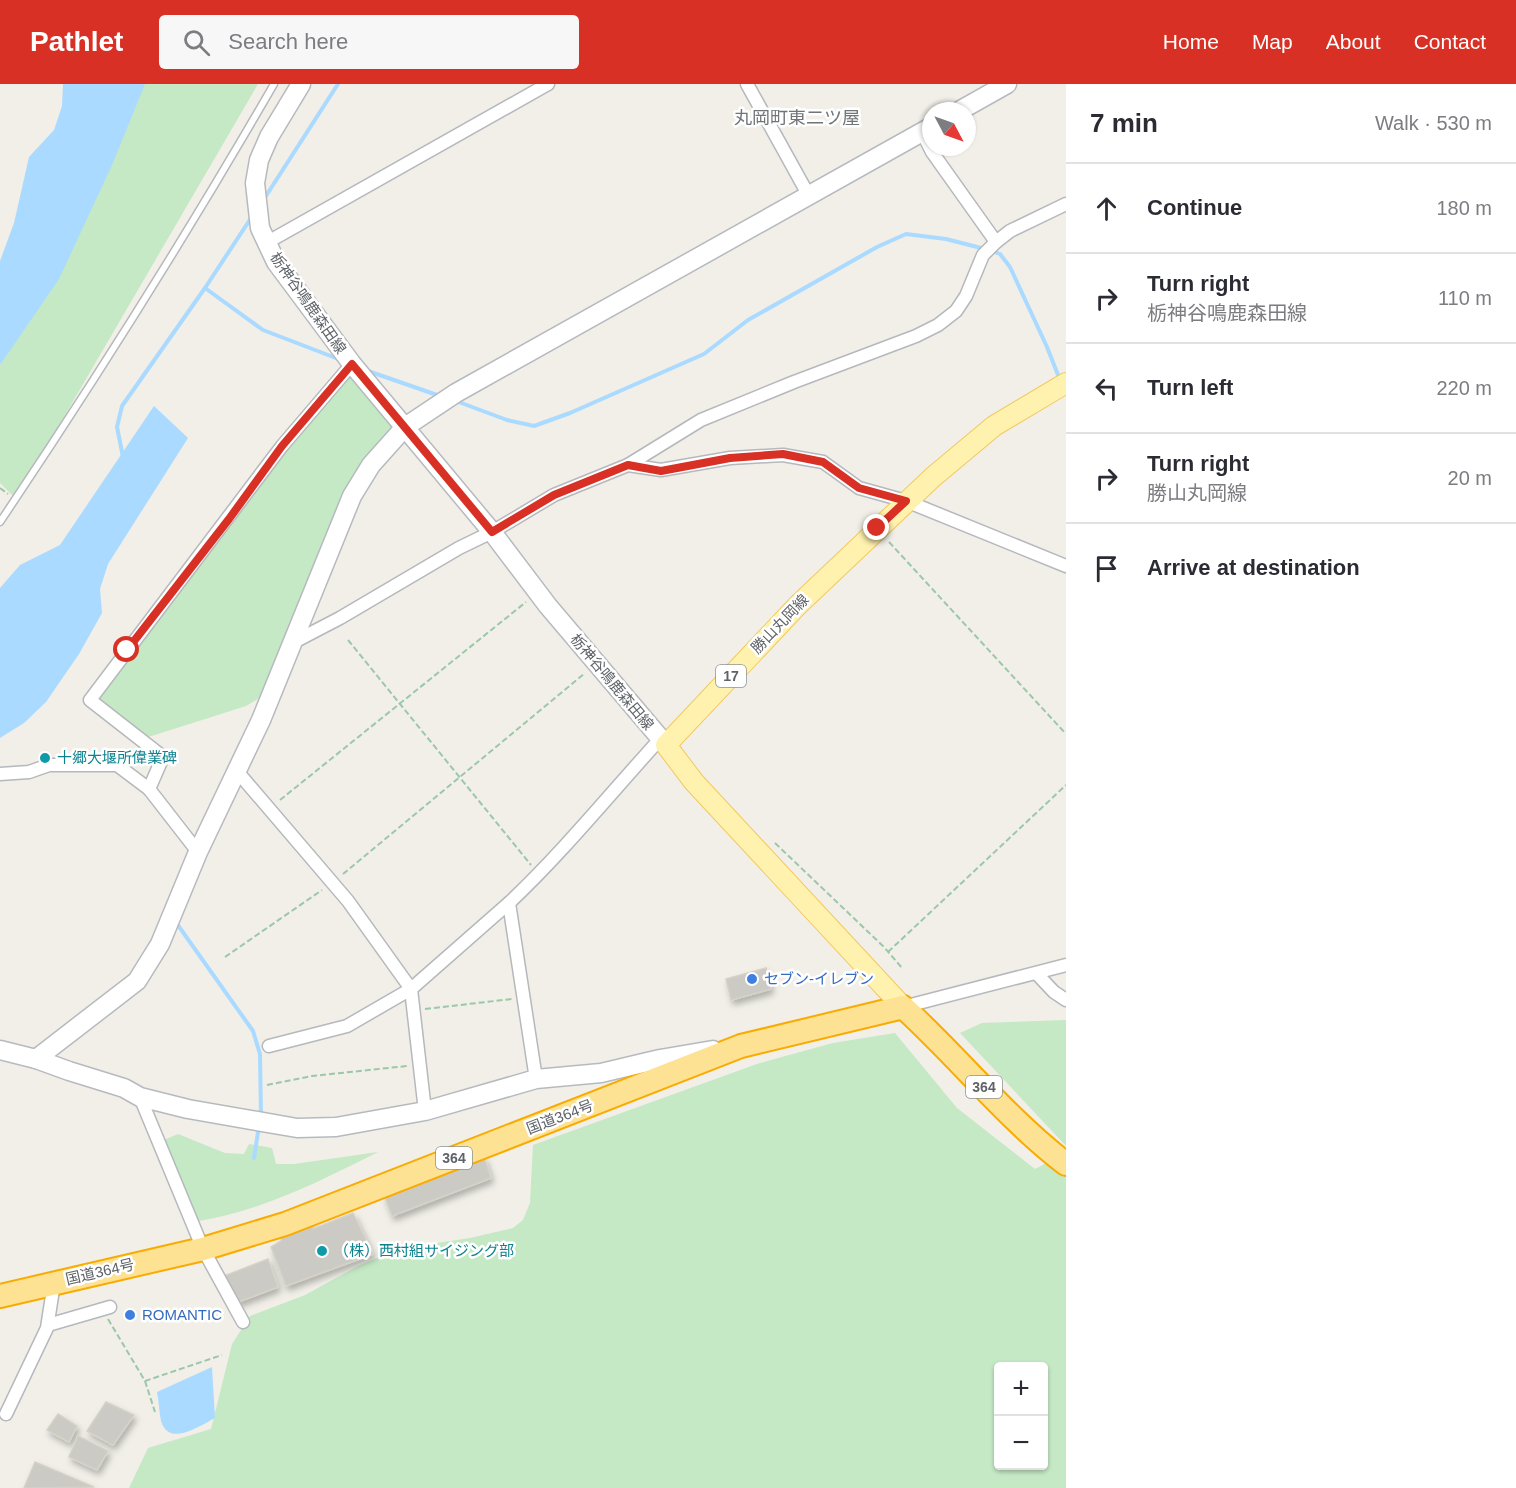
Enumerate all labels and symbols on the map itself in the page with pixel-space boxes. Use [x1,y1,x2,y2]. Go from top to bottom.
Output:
north arrow [922,102,976,156]
district label: 丸岡町東二ツ屋 [734,108,860,128]
street label: 栃神谷鳴鹿森田線 [267,249,350,357]
route end [863,514,889,540]
street label: 勝山丸岡線 [747,591,812,657]
street label: 栃神谷鳴鹿森田線 [567,630,657,733]
route start [113,636,139,662]
road number: 17 [716,665,746,687]
place label: 十郷大堰所偉業碑 [57,749,177,766]
marker: 十郷大堰所偉業碑 [38,751,52,765]
place label: セブン-イレブン [764,970,874,987]
marker: セブン-イレブン [745,972,759,986]
road number: 364 [966,1076,1002,1098]
street label: 国道364号 [524,1096,596,1137]
road number: 364 [436,1147,472,1169]
place label: （株）西村組サイジング部 [334,1242,514,1259]
marker: （株）西村組サイジング部 [315,1244,329,1258]
street label: 国道364号 [64,1255,136,1288]
place label: ROMANTIC [142,1306,222,1323]
marker: ROMANTIC [123,1308,137,1322]

